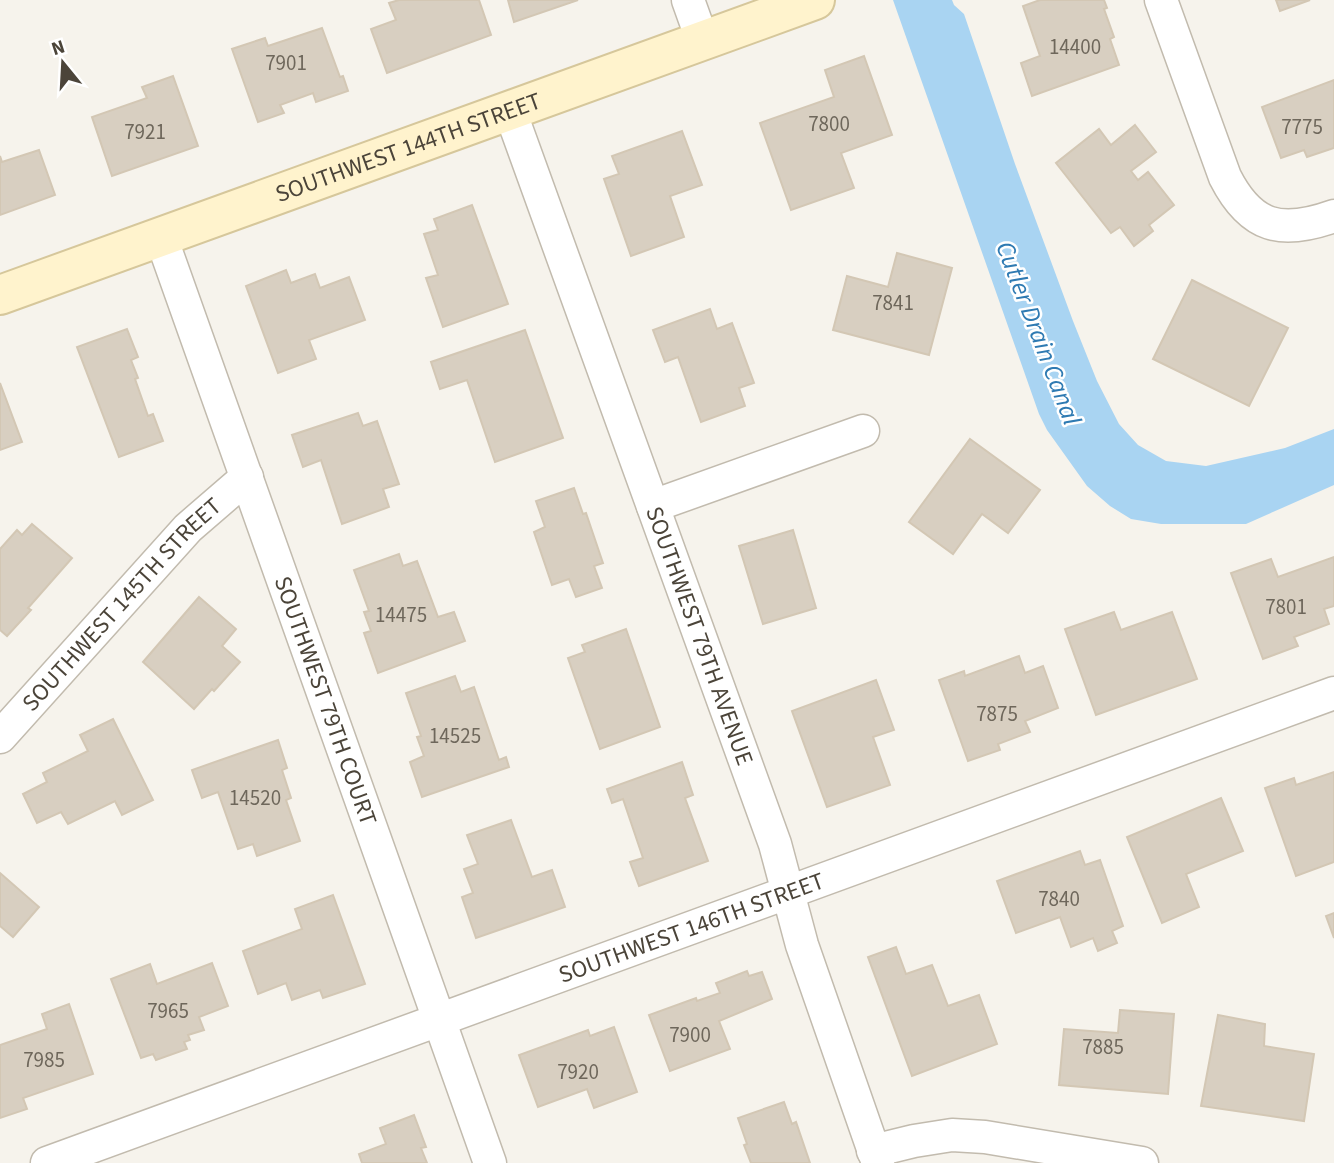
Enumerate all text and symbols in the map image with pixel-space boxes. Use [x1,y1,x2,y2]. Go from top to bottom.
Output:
north arrow [28,28,98,98]
house number: 14400 [1049,32,1101,62]
text: N [48,33,68,63]
house number: 7901 [265,48,307,78]
street label: SOUTHWEST 144TH STREET [270,84,546,212]
house number: 7800 [808,109,850,139]
house number: 7775 [1281,112,1323,142]
house number: 7921 [124,117,166,147]
water label: Cutler Drain Canal [986,236,1091,431]
house number: 7841 [872,288,914,318]
street label: SOUTHWEST 145TH STREET [14,489,229,720]
street label: SOUTHWEST 79TH AVENUE [636,502,762,770]
street label: SOUTHWEST 79TH COURT [265,571,386,830]
house number: 7801 [1265,592,1307,622]
house number: 14475 [375,600,427,630]
house number: 7875 [976,699,1018,729]
house number: 14525 [429,721,481,751]
house number: 14520 [229,783,281,813]
street label: SOUTHWEST 146TH STREET [554,864,829,993]
house number: 7840 [1038,884,1080,914]
house number: 7965 [147,996,189,1026]
house number: 7900 [669,1020,711,1050]
house number: 7885 [1082,1032,1124,1062]
house number: 7985 [23,1045,65,1075]
house number: 7920 [557,1057,599,1087]

